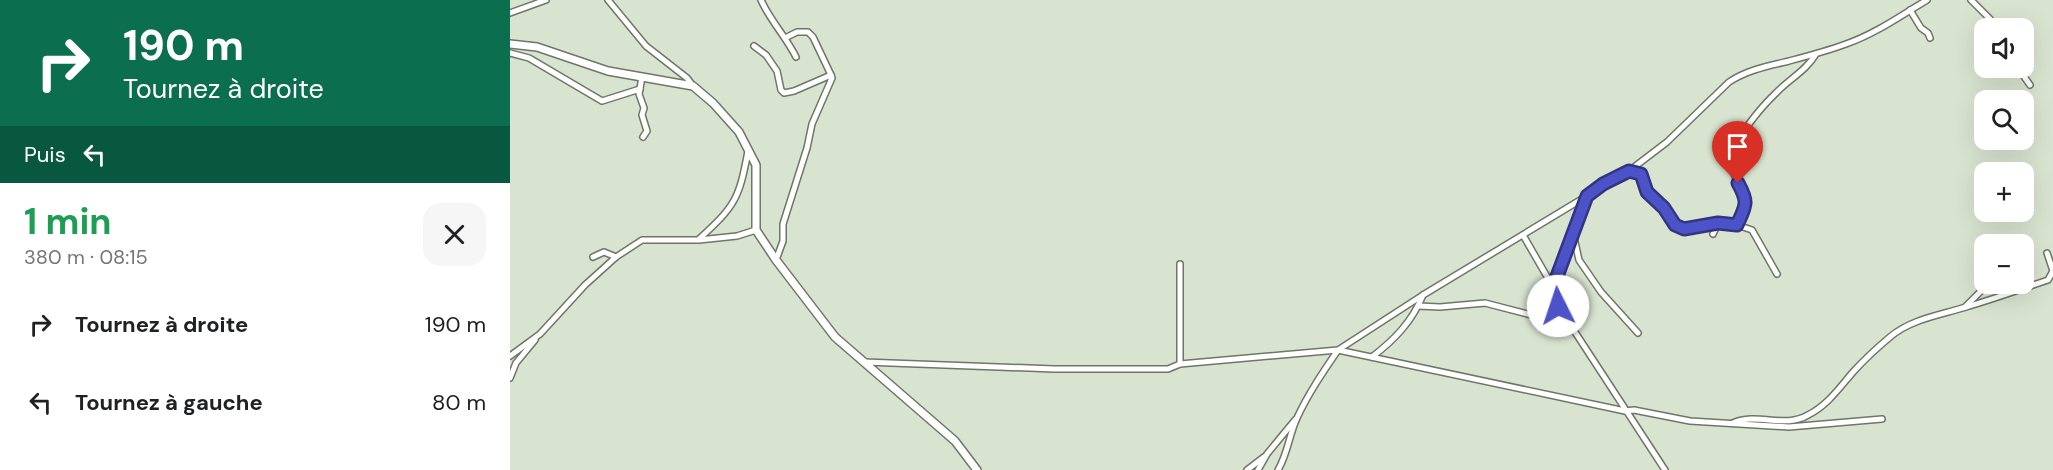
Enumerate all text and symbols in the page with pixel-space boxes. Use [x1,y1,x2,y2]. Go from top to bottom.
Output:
text: 190 m [123,18,244,73]
map controls [1974,18,2034,294]
button: sound [1974,18,2034,78]
icon: right [24,24,102,102]
text: Tournez à droite [123,71,324,106]
button: search [1974,90,2034,150]
pin [1712,121,1763,183]
icon: arrive [1721,130,1754,163]
icon: left [78,138,111,171]
text: Puis [24,140,66,169]
button: + [1974,162,2034,222]
text: 1 min [24,198,112,245]
button: close [423,203,486,266]
button: − [1974,234,2034,294]
text: 380 m · 08:15 [24,244,148,270]
position arrow [1526,274,1590,338]
icon: right [24,308,57,341]
text: Tournez à droite [75,310,248,339]
text: 190 m [425,310,486,339]
icon: left [24,386,57,419]
text: Tournez à gauche [75,388,263,417]
text: 80 m [432,388,486,417]

